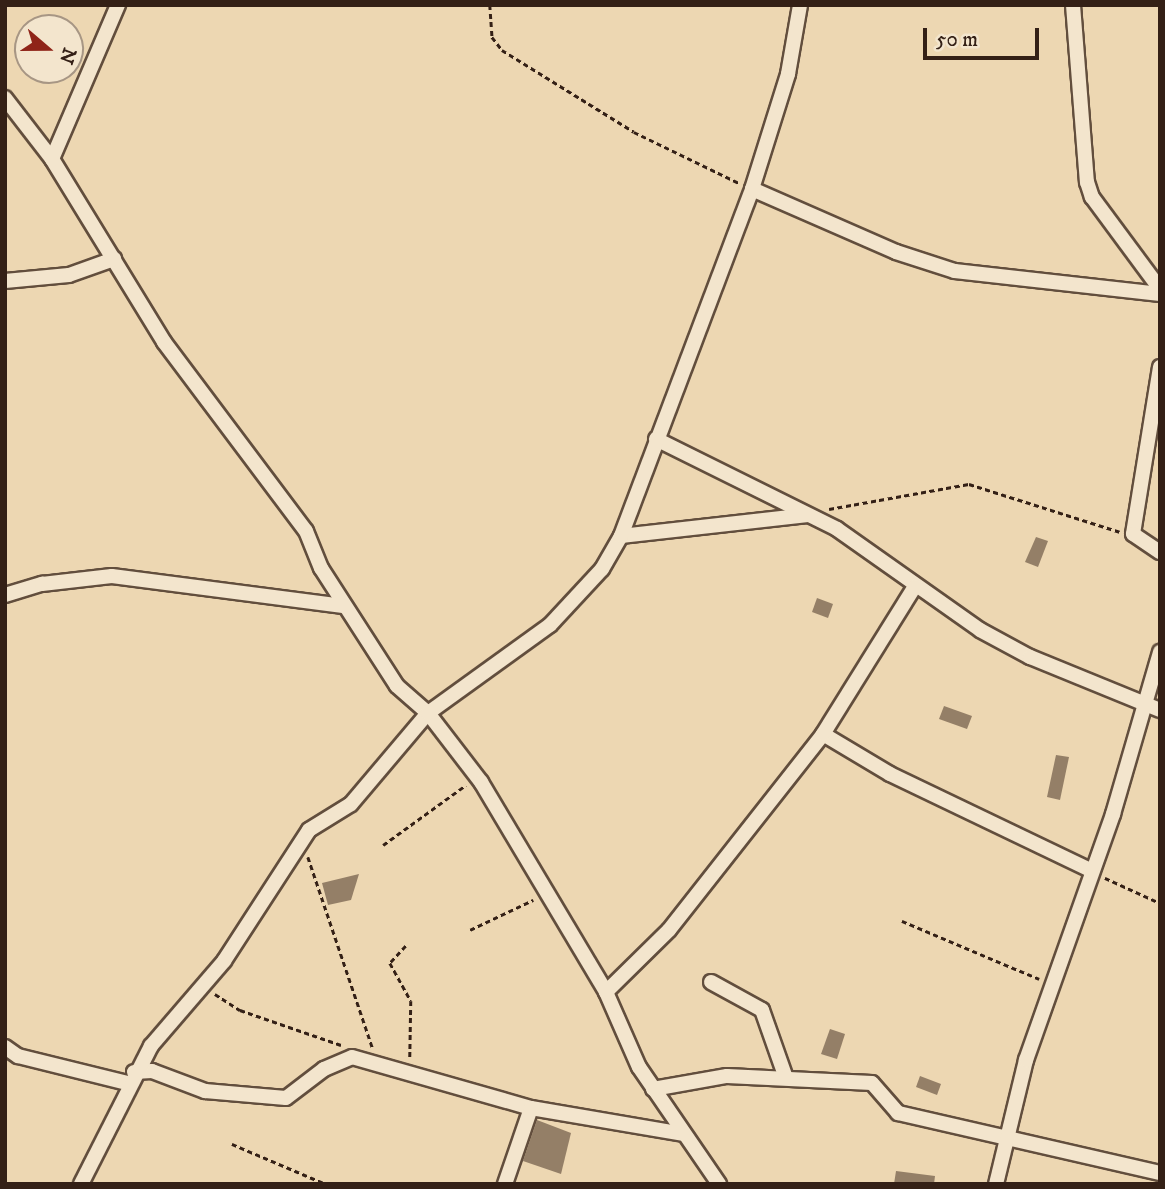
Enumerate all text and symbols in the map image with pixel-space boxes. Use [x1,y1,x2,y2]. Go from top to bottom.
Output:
north arrow [14,14,84,84]
scale bar [927,14,1042,58]
text: 50 m [936,27,978,53]
text: N [54,44,81,67]

